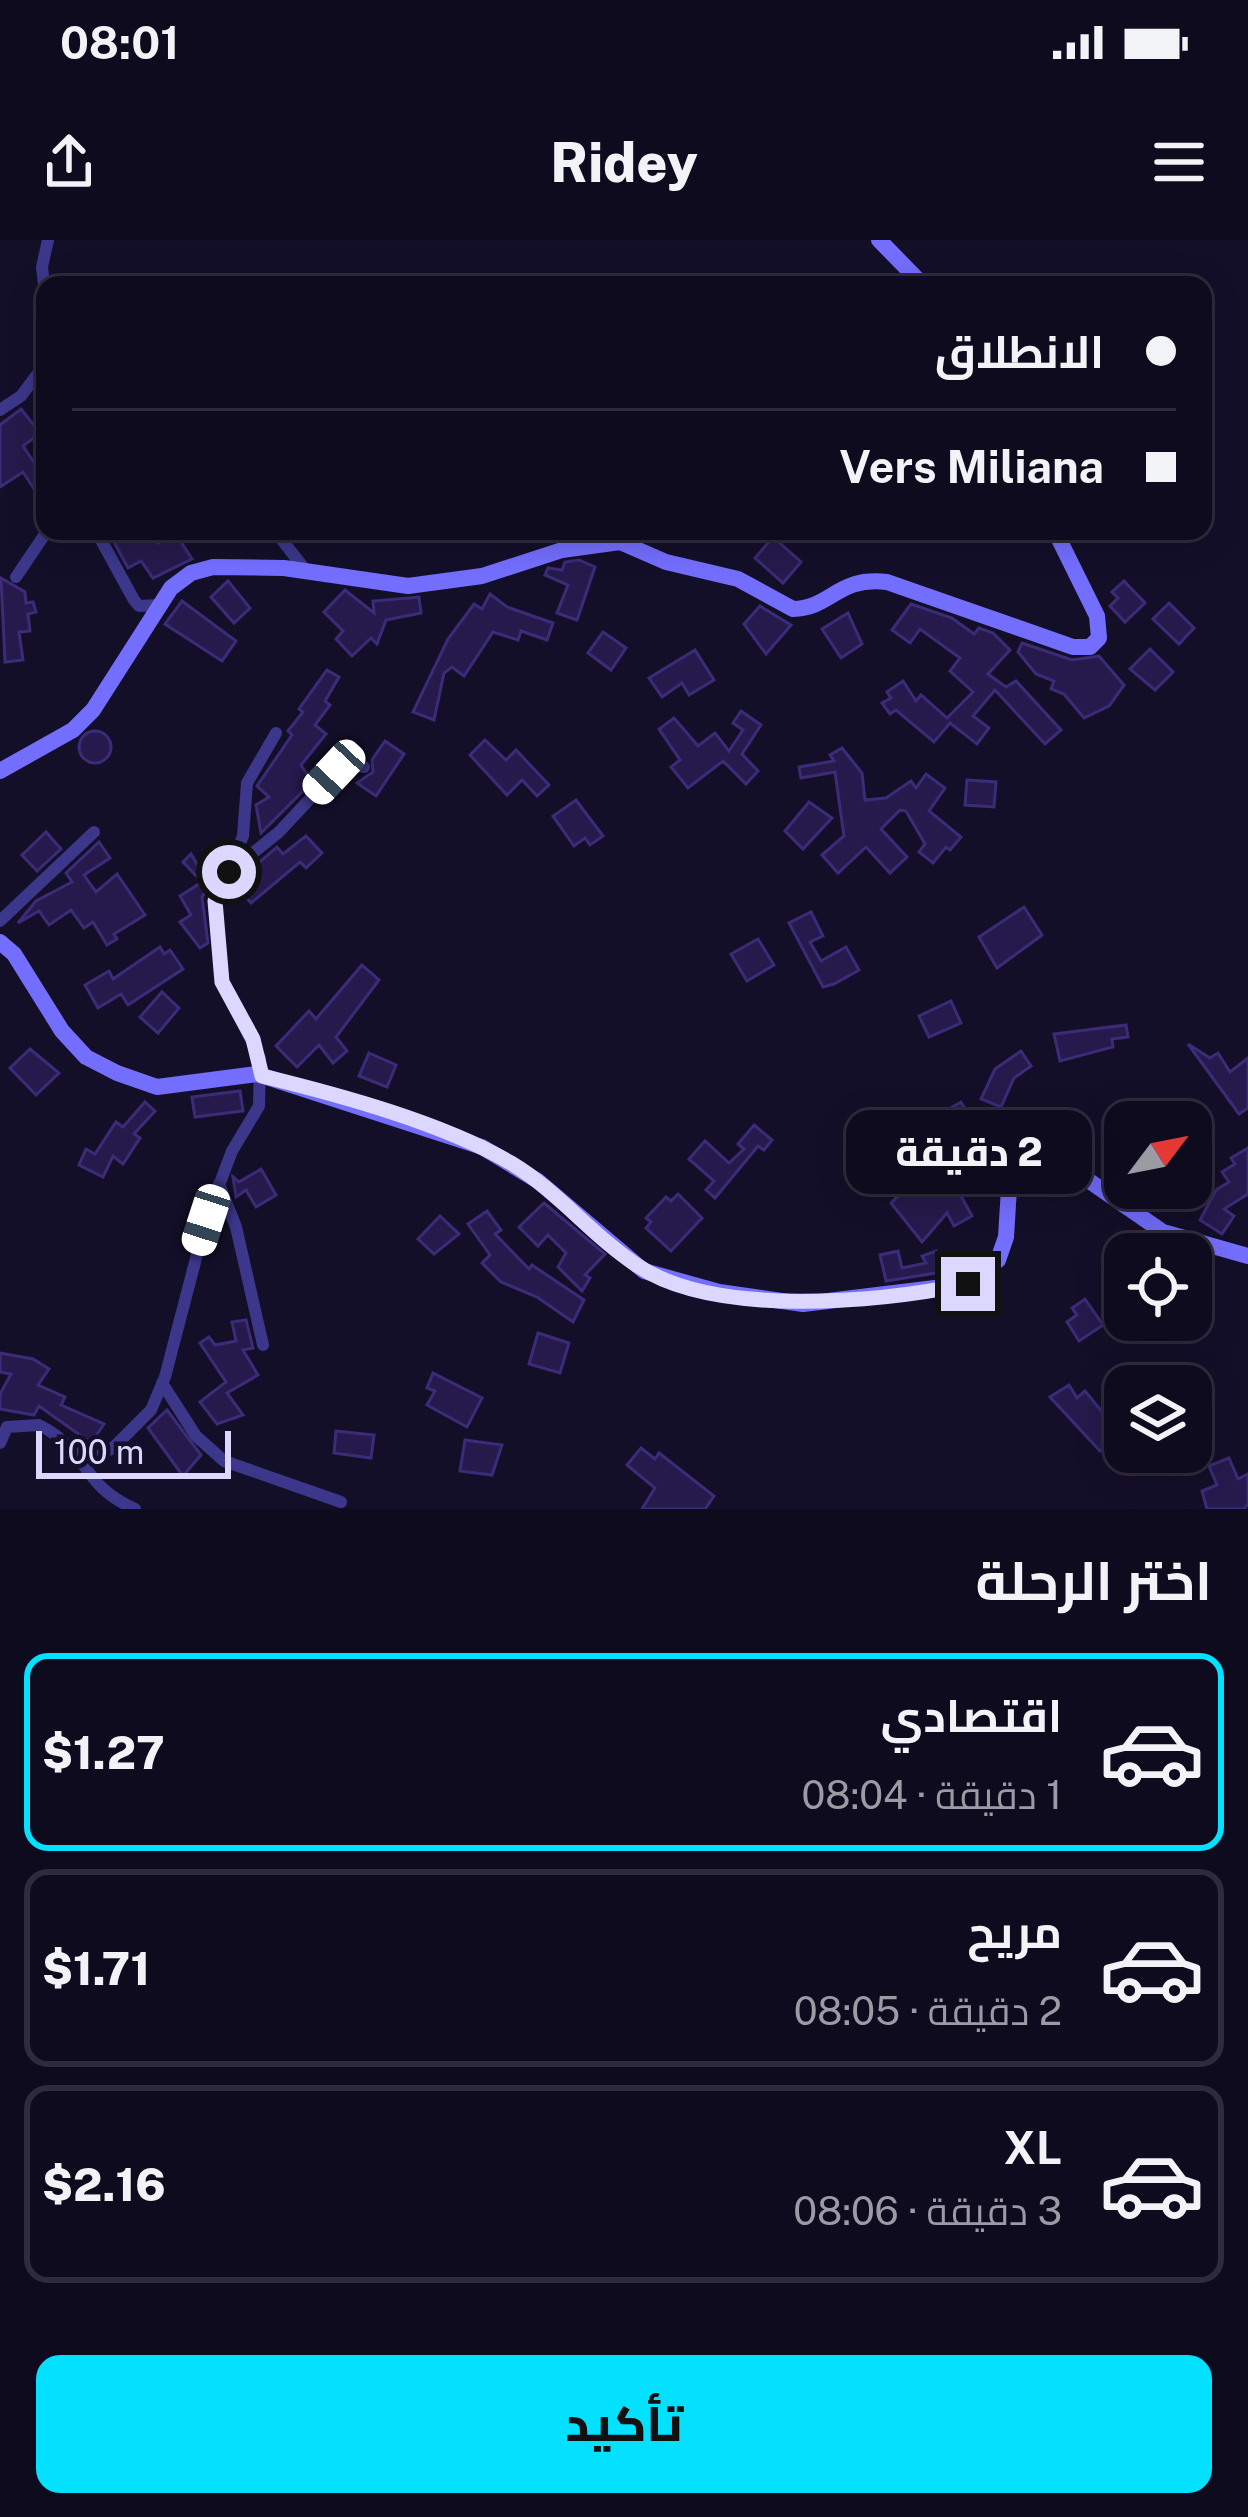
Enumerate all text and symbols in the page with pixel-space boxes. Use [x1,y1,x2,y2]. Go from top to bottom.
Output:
text: 08:01 [60,16,179,69]
icon: share [36,129,102,195]
icon: menu [1146,129,1212,195]
text: Ridey [550,131,698,194]
text: الانطلاق [935,325,1104,378]
text: Vers Miliana [839,440,1104,493]
car [296,733,372,811]
route start [202,845,256,899]
north arrow [1104,1101,1212,1209]
map controls [1104,1101,1212,1473]
callout: 2 دقيقة [845,1110,1091,1194]
text: 2 دقيقة [895,1129,1043,1175]
car [178,1180,234,1260]
button: locate [1104,1233,1212,1341]
route end [941,1257,995,1311]
button: layers [1104,1365,1212,1473]
scale bar [36,1425,231,1478]
text: 100 m [54,1433,144,1471]
text: اختر الرحلة [975,1549,1212,1612]
text: اقتصادي [881,1689,1062,1742]
icon: car [1098,1698,1206,1806]
text: $1.27 [42,1726,165,1779]
text: 1 دقيقة · 08:04 [802,1772,1062,1818]
text: مريح [967,1905,1062,1958]
icon: car [1098,1914,1206,2022]
text: $1.71 [42,1942,150,1995]
text: 2 دقيقة · 08:05 [794,1988,1062,2034]
text: XL [1004,2121,1062,2174]
icon: car [1098,2130,1206,2238]
text: $2.16 [42,2158,166,2211]
text: 3 دقيقة · 08:06 [793,2188,1062,2234]
button: تأكيد [36,2355,1212,2493]

